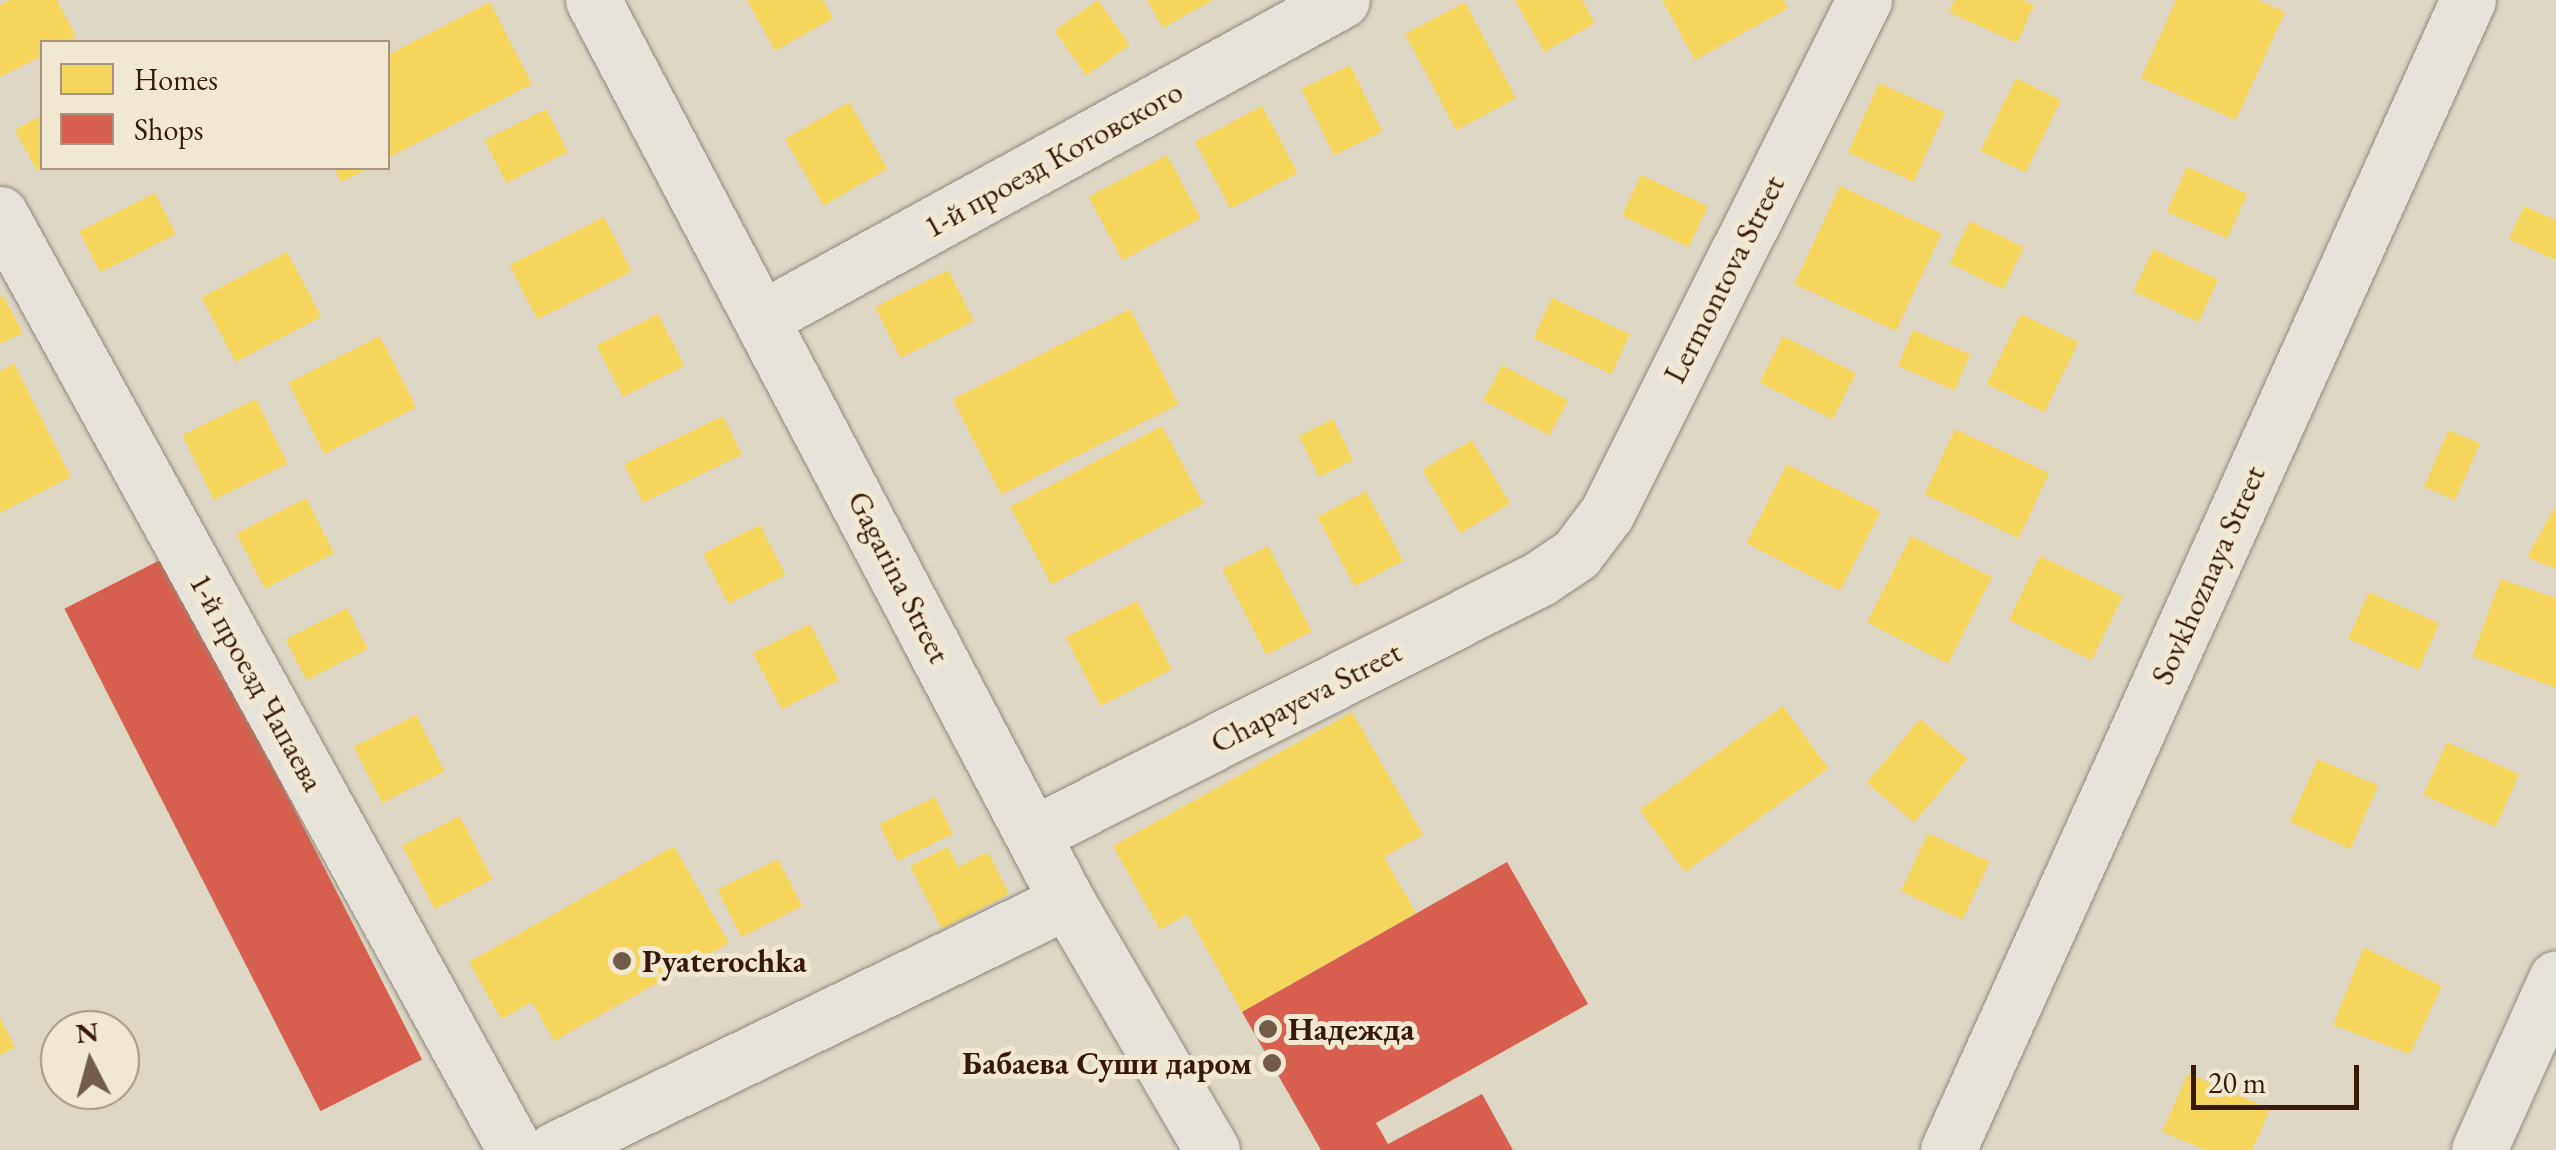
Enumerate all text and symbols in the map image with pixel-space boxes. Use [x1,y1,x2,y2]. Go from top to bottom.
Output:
legend [40,40,390,170]
text: Homes [134,60,218,99]
street label: 1-й проезд Котовского [917,72,1189,246]
text: Shops [134,110,204,149]
street label: Lermontova Street [1655,169,1793,389]
street label: Sovkhoznaya Street [2143,460,2273,690]
street label: Gagarina Street [839,485,959,669]
street label: 1-й проезд Чапаева [181,566,333,798]
street label: Chapayeva Street [1204,632,1408,762]
place label: Pyaterochka [642,942,807,980]
marker: Pyaterochka [611,950,633,972]
north arrow [40,1010,140,1110]
place label: Надежда [1288,1010,1414,1048]
text: N [74,1013,100,1051]
marker: Надежда [1257,1018,1279,1040]
place label: Бабаева Суши даром [962,1044,1252,1082]
scale bar [2196,1045,2364,1107]
marker: Бабаева Суши даром [1261,1052,1283,1074]
text: 20 m [2208,1063,2266,1102]

